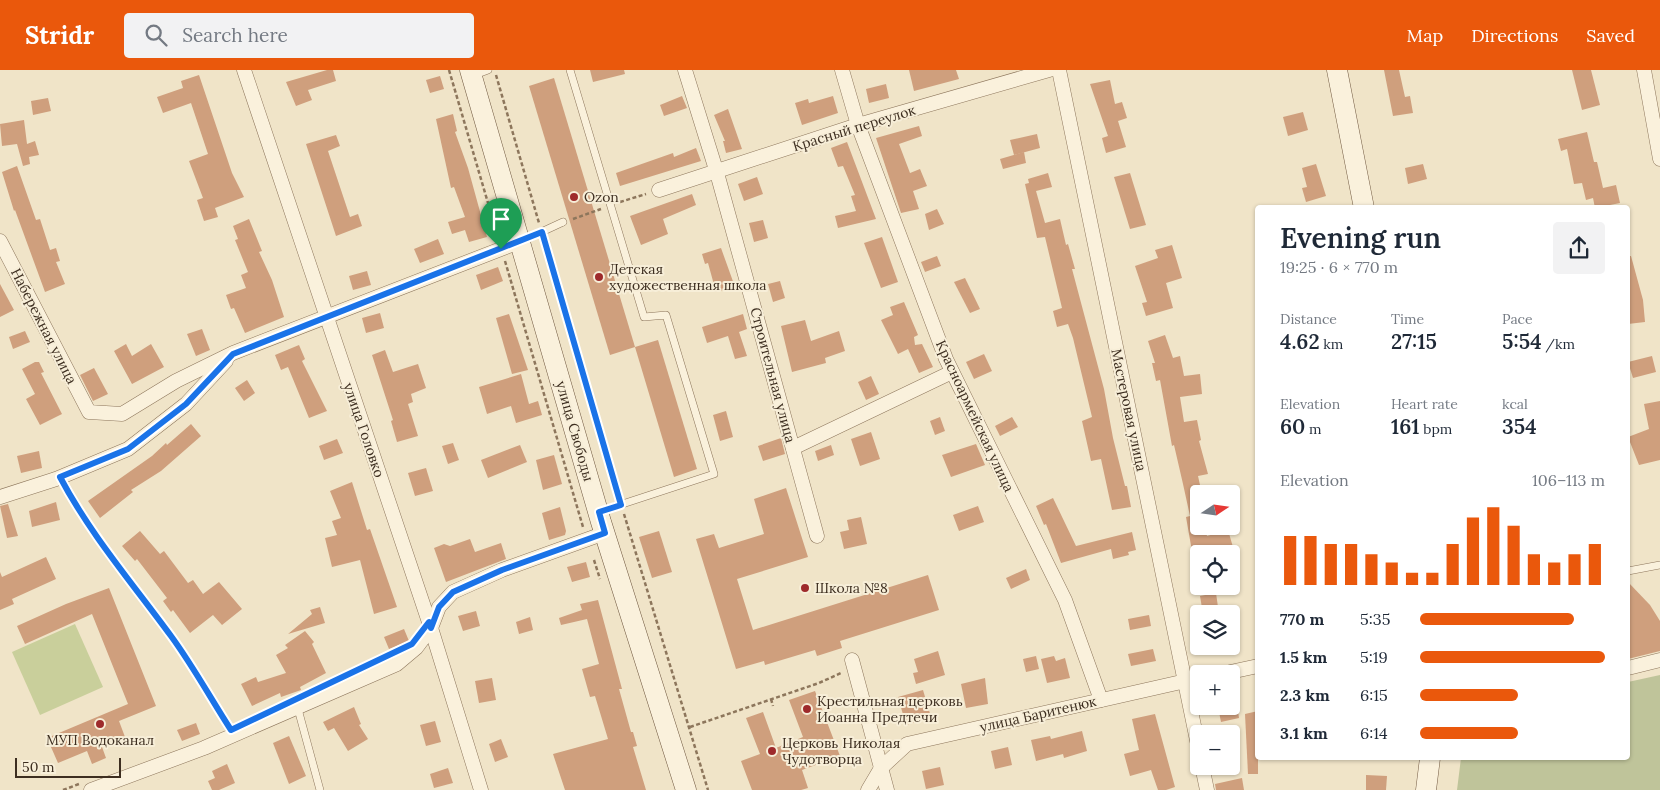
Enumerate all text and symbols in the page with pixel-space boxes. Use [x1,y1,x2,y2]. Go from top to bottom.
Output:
search box [124,13,474,58]
text: Stridr [25,20,94,51]
icon: search [142,21,170,49]
text: Search here [182,23,288,47]
text: Map [1407,24,1443,47]
text: Directions [1471,24,1558,47]
text: Saved [1586,24,1635,47]
street label: Красный переулок [790,101,918,155]
place label: Ozon [584,188,619,206]
marker: Ozon [568,191,580,203]
pin [480,198,522,249]
icon: arrive [487,205,515,233]
text: Evening run [1280,220,1441,256]
button: share [1553,222,1605,274]
text: 19:25 · 6 × 770 m [1280,257,1398,277]
place label: Детская художественная школа [609,260,767,294]
street label: Набережная улица [7,265,81,387]
marker: Детская художественная школа [593,271,605,283]
street label: Строительная улица [746,305,800,445]
text: Distance [1280,310,1337,328]
text: Time [1391,310,1424,328]
text: Pace [1502,310,1533,328]
text: 4.62 [1280,328,1320,355]
text: 27:15 [1391,328,1437,355]
text: 5:54 [1502,328,1542,355]
text: km [1320,335,1343,353]
text: /km [1542,335,1575,353]
street label: Красноармейская улица [932,337,1018,495]
street label: Мастеровая улица [1107,347,1151,473]
street label: улица Свободы [552,379,598,483]
street label: улица Головко [339,380,389,480]
text: Elevation [1280,395,1340,413]
text: Heart rate [1391,395,1458,413]
text: kcal [1502,395,1528,413]
text: 60 [1280,413,1305,440]
text: 161 [1391,413,1420,440]
text: 354 [1502,413,1537,440]
text: m [1305,420,1322,438]
text: bpm [1420,420,1452,438]
text: Elevation [1280,470,1349,490]
text: 106–113 m [1532,470,1605,490]
north arrow [1190,485,1240,535]
map controls [1190,485,1240,775]
button: locate [1190,545,1240,595]
place label: Школа №8 [815,579,888,597]
marker: Школа №8 [799,582,811,594]
button: layers [1190,605,1240,655]
text: 770 m [1280,609,1324,629]
text: 5:35 [1360,609,1390,629]
text: 1.5 km [1280,647,1327,667]
text: 5:19 [1360,647,1388,667]
button: + [1190,665,1240,715]
text: 2.3 km [1280,685,1330,705]
text: 6:15 [1360,685,1388,705]
place label: Крестильная церковь Иоанна Предтечи [817,692,963,726]
street label: улица Баритенюк [978,692,1099,736]
marker: Крестильная церковь Иоанна Предтечи [801,703,813,715]
marker: МУП Водоканал [94,718,106,730]
text: 3.1 km [1280,723,1328,743]
text: 6:14 [1360,723,1388,743]
button: − [1190,725,1240,775]
place label: МУП Водоканал [46,731,154,749]
place label: Церковь Николая Чудотворца [782,734,900,768]
marker: Церковь Николая Чудотворца [766,745,778,757]
scale bar [15,755,121,778]
text: 50 m [22,758,55,776]

